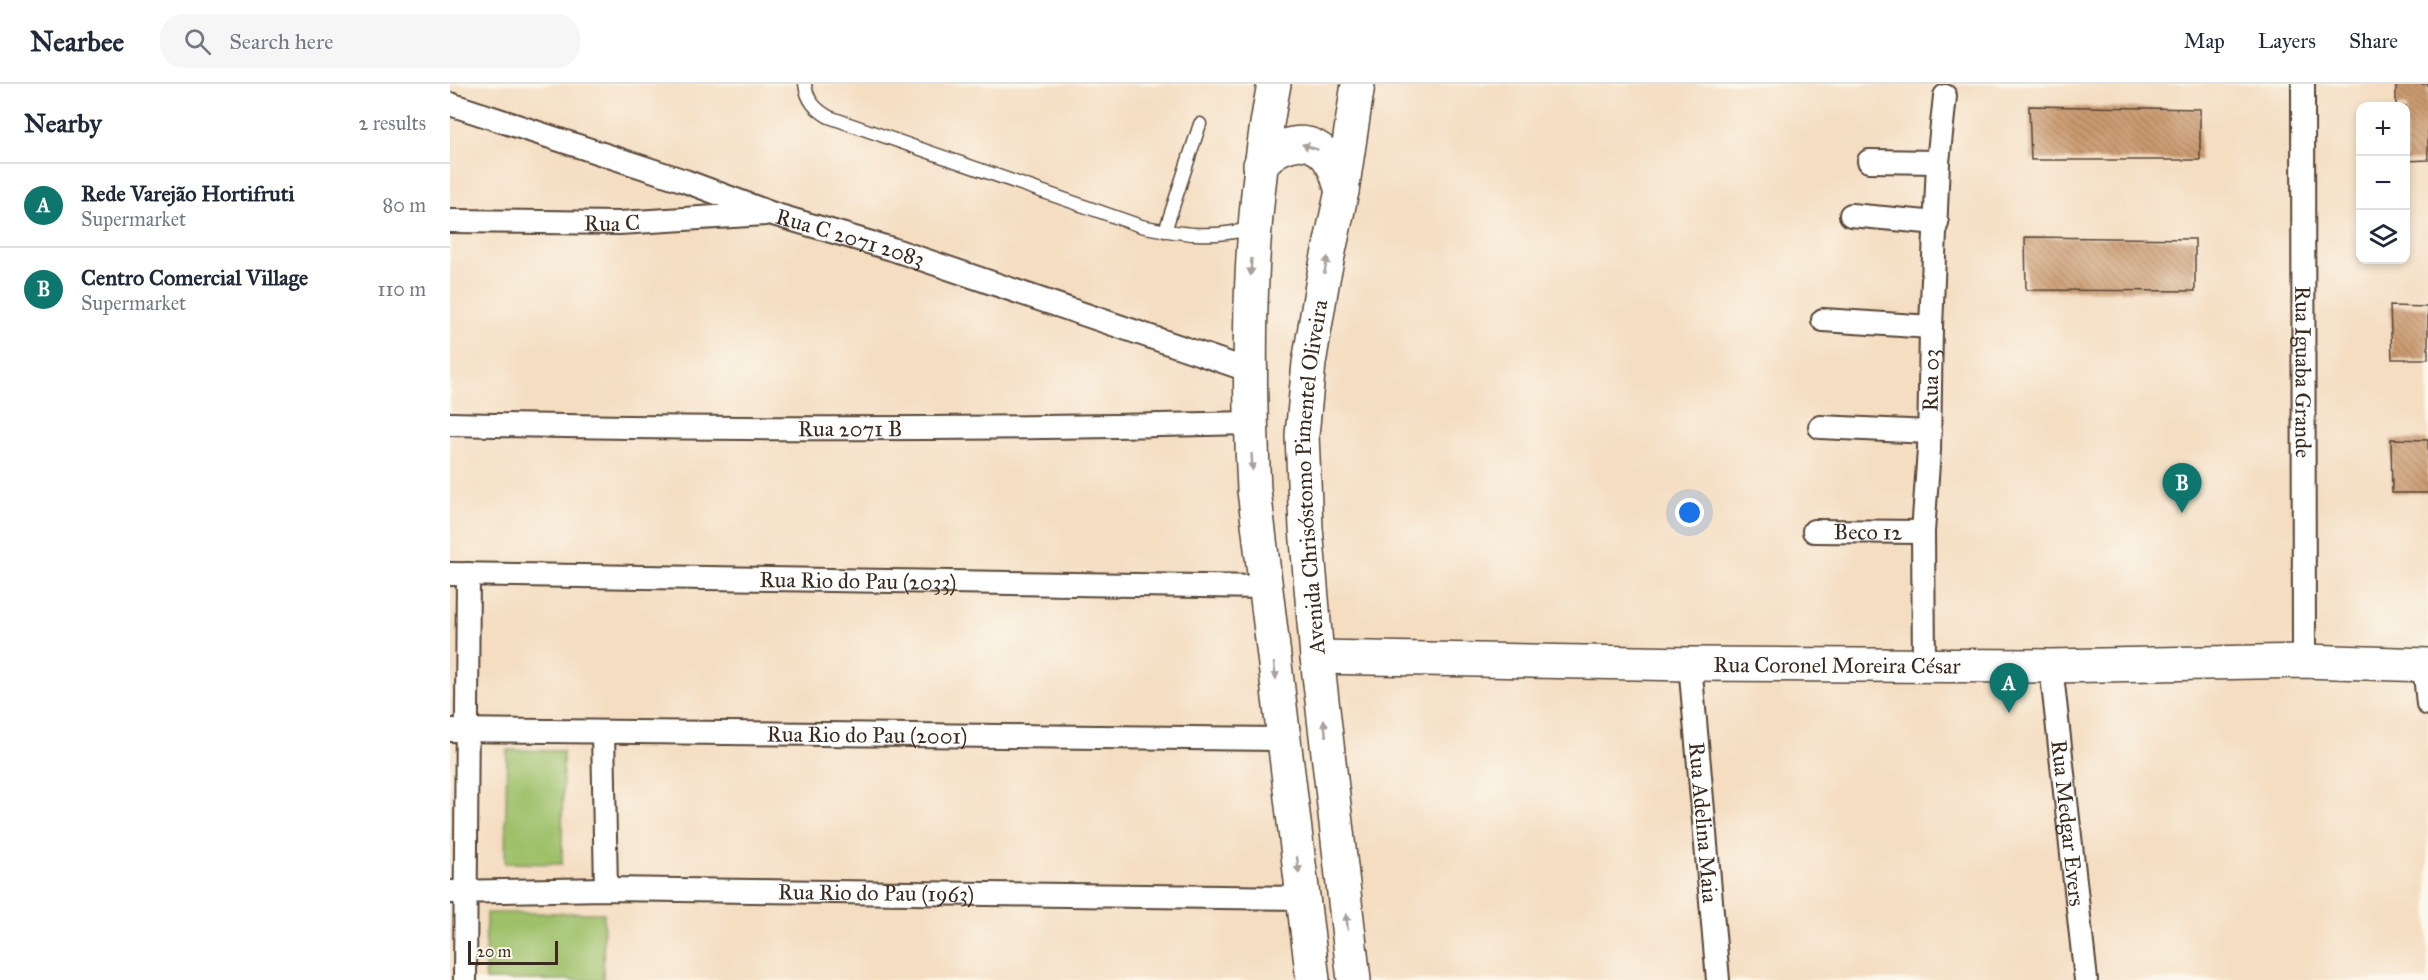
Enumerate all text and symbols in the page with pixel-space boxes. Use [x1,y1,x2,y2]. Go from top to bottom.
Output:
search box [160,14,580,68]
text: Nearbee [30,24,124,59]
icon: search [181,25,214,58]
text: Search here [229,28,333,55]
text: Map [2184,28,2225,54]
text: Layers [2258,28,2316,54]
text: Share [2349,28,2398,54]
map controls [2356,102,2410,264]
button: + [2356,102,2410,156]
text: Nearby [24,107,102,139]
text: 2 results [358,111,426,135]
one-way arrow [1301,142,1319,151]
button: − [2356,156,2410,210]
text: Rede Varejão Hortifruti [81,180,295,207]
text: A [37,193,50,217]
text: 80 m [383,193,426,217]
street label: Rua C 2071 2083 [773,203,928,273]
text: Supermarket [81,207,186,231]
street label: Rua C [584,209,641,237]
button: layers [2356,210,2410,264]
one-way arrow [1322,256,1331,275]
one-way arrow [1246,257,1255,276]
text: Centro Comercial Village [81,264,308,291]
text: B [37,277,50,301]
text: 110 m [378,277,426,301]
street label: Rua Iguaba Grande [2289,286,2317,458]
text: Supermarket [81,291,186,315]
street label: Avenida Chrisóstomo Pimentel Oliveira [1289,297,1333,656]
street label: Rua 03 [1917,349,1945,412]
street label: Rua 2071 B [798,415,902,442]
one-way arrow [1248,452,1257,471]
pin: B [2162,464,2202,513]
your location [1675,498,1704,527]
street label: Beco 12 [1834,518,1903,546]
street label: Rua Rio do Pau (2033) [759,566,957,596]
street label: Rua Coronel Moreira César [1713,651,1961,680]
one-way arrow [1270,661,1280,680]
pin: A [1990,664,2028,713]
one-way arrow [1321,719,1330,738]
street label: Rua Rio do Pau (2001) [766,720,968,750]
street label: Rua Medgar Evers [2045,738,2091,908]
street label: Rua Adelina Maia [1683,741,1724,905]
one-way arrow [1293,855,1303,874]
street label: Rua Rio do Pau (1963) [778,878,974,908]
one-way arrow [1343,912,1352,931]
scale bar [468,938,558,966]
text: 20 m [477,942,511,961]

